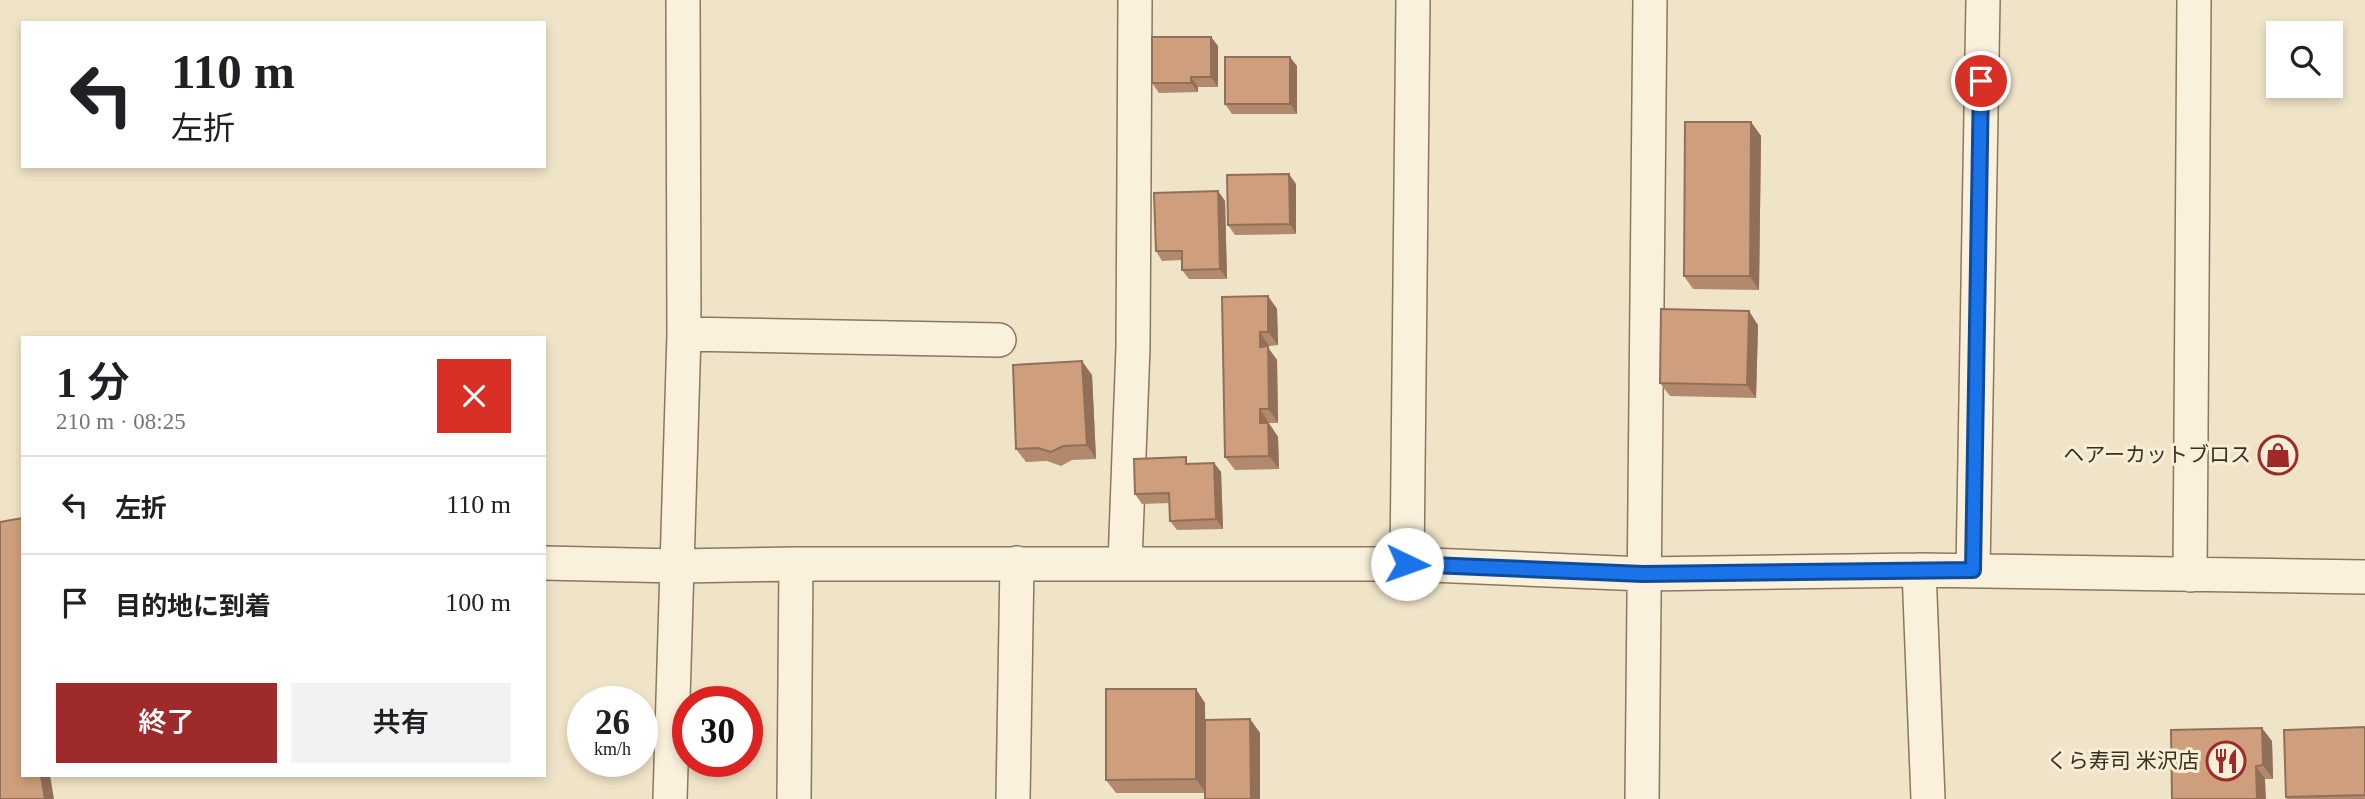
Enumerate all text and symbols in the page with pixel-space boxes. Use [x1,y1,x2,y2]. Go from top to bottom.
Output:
map controls [2266,21,2343,98]
button: search [2266,21,2343,98]
text: 110 m [171,44,295,99]
icon: left [56,49,147,140]
pin [1951,51,2011,111]
icon: arrive [1962,62,2000,100]
text: 左折 [171,110,235,146]
button: close [437,359,511,433]
text: 1 分 [56,360,130,406]
text: 210 m · 08:25 [56,409,186,434]
shop icon: ヘアーカットブロス [2257,434,2299,476]
place label: ヘアーカットブロス [2063,443,2251,467]
icon: left [56,486,94,524]
text: 110 m [446,490,511,519]
text: 左折 [115,494,167,523]
position arrow [1370,527,1444,601]
icon: arrive [56,584,94,622]
text: 100 m [445,588,511,617]
text: 目的地に到着 [115,592,271,621]
button: 終了 [56,683,277,763]
button: 共有 [291,683,511,763]
speed limit sign: 30 [672,686,763,777]
text: 26 [595,703,630,742]
text: km/h [594,739,631,759]
restaurant icon: くら寿司 米沢店 [2205,740,2247,782]
place label: くら寿司 米沢店 [2047,749,2199,773]

